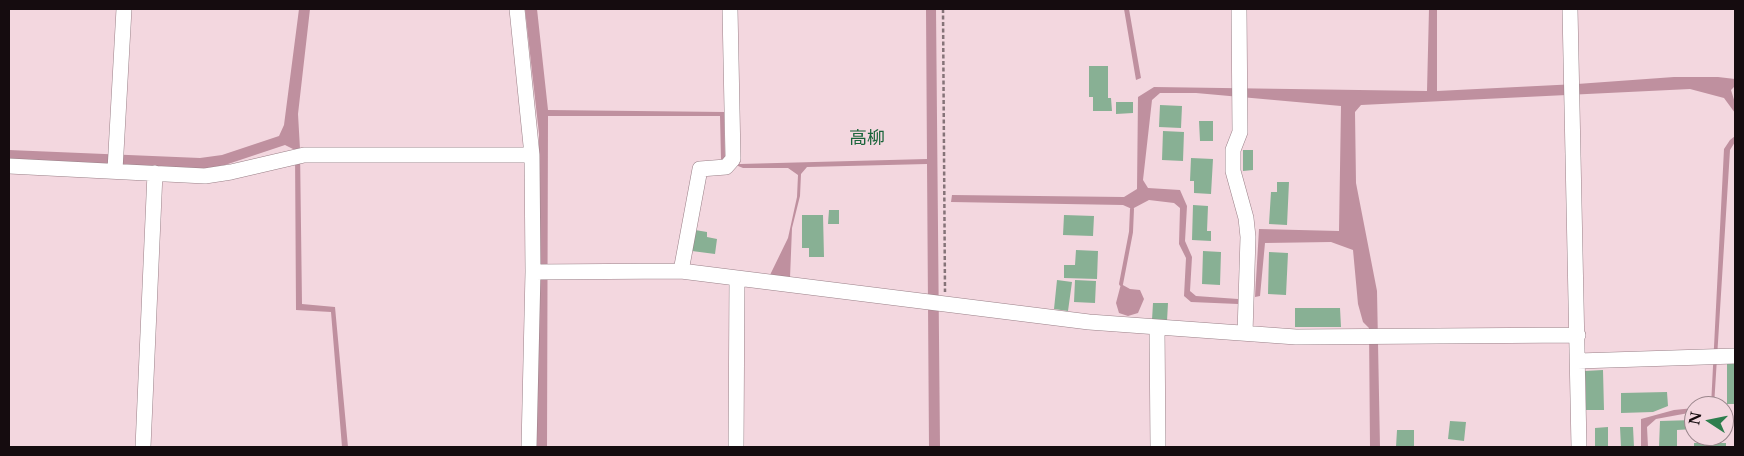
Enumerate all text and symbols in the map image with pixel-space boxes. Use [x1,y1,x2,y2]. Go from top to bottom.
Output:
district label: 高柳 [849,128,885,150]
north arrow [1684,396,1734,446]
text: N [1685,410,1705,427]

